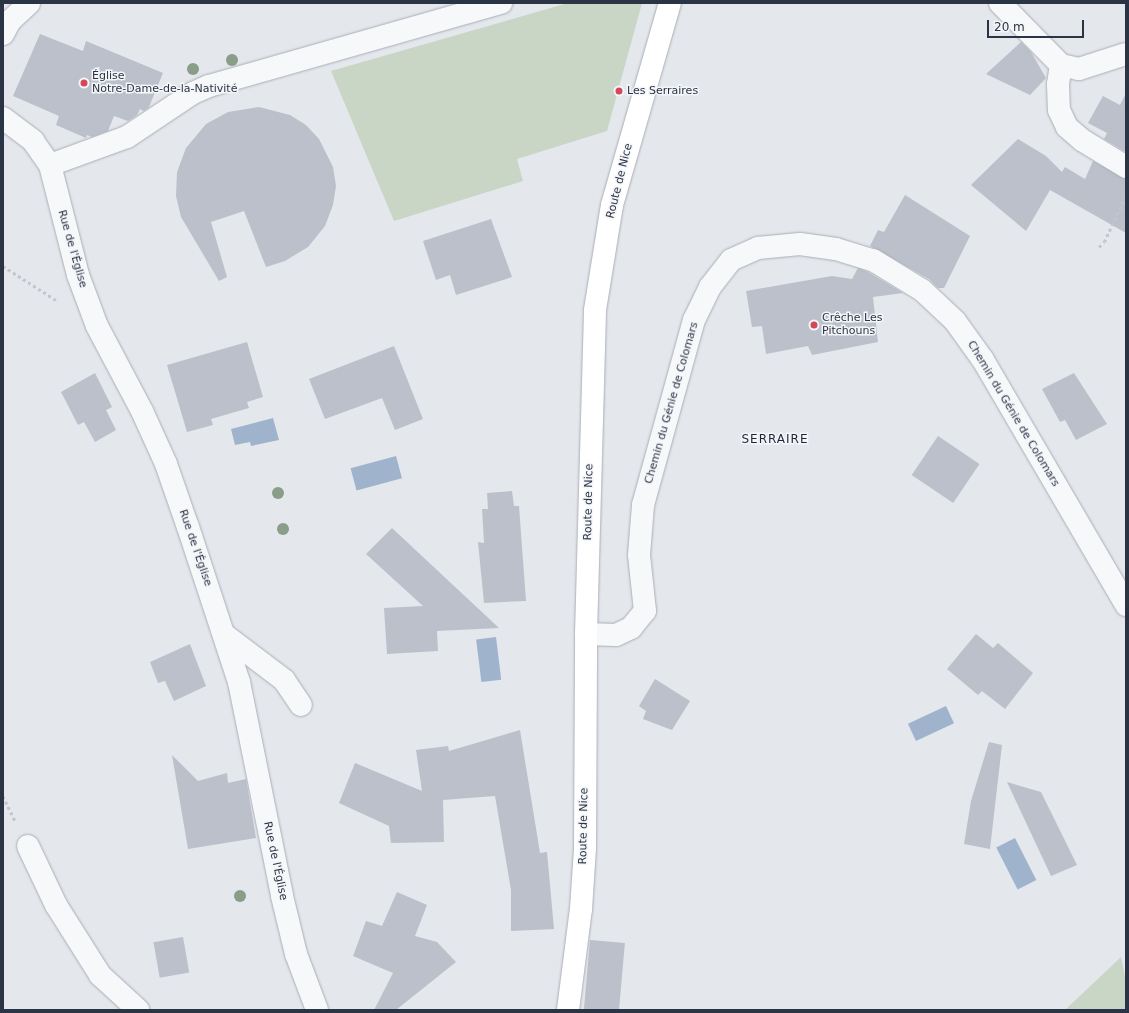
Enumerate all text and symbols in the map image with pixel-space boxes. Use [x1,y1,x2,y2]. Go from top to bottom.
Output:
scale bar [989,12,1086,38]
text: 20 m [994,20,1025,34]
place label: Église Notre-Dame-de-la-Nativité [92,70,237,96]
marker: Église Notre-Dame-de-la-Nativité [79,78,89,88]
place label: Les Serraires [627,84,698,98]
marker: Les Serraires [614,86,624,96]
street label: Route de Nice [604,142,636,220]
street label: Rue de l'Église [55,209,89,289]
place label: Crêche Les Pitchouns [822,312,882,338]
marker: Crêche Les Pitchouns [809,320,819,330]
street label: Chemin du Génie de Colomars [643,321,701,485]
street label: Chemin du Génie de Colomars [964,339,1062,489]
district label: SERRAIRE [741,433,809,447]
street label: Route de Nice [582,464,596,540]
street label: Rue de l'Église [176,508,214,588]
street label: Route de Nice [577,788,591,864]
street label: Rue de l'Église [260,820,290,902]

